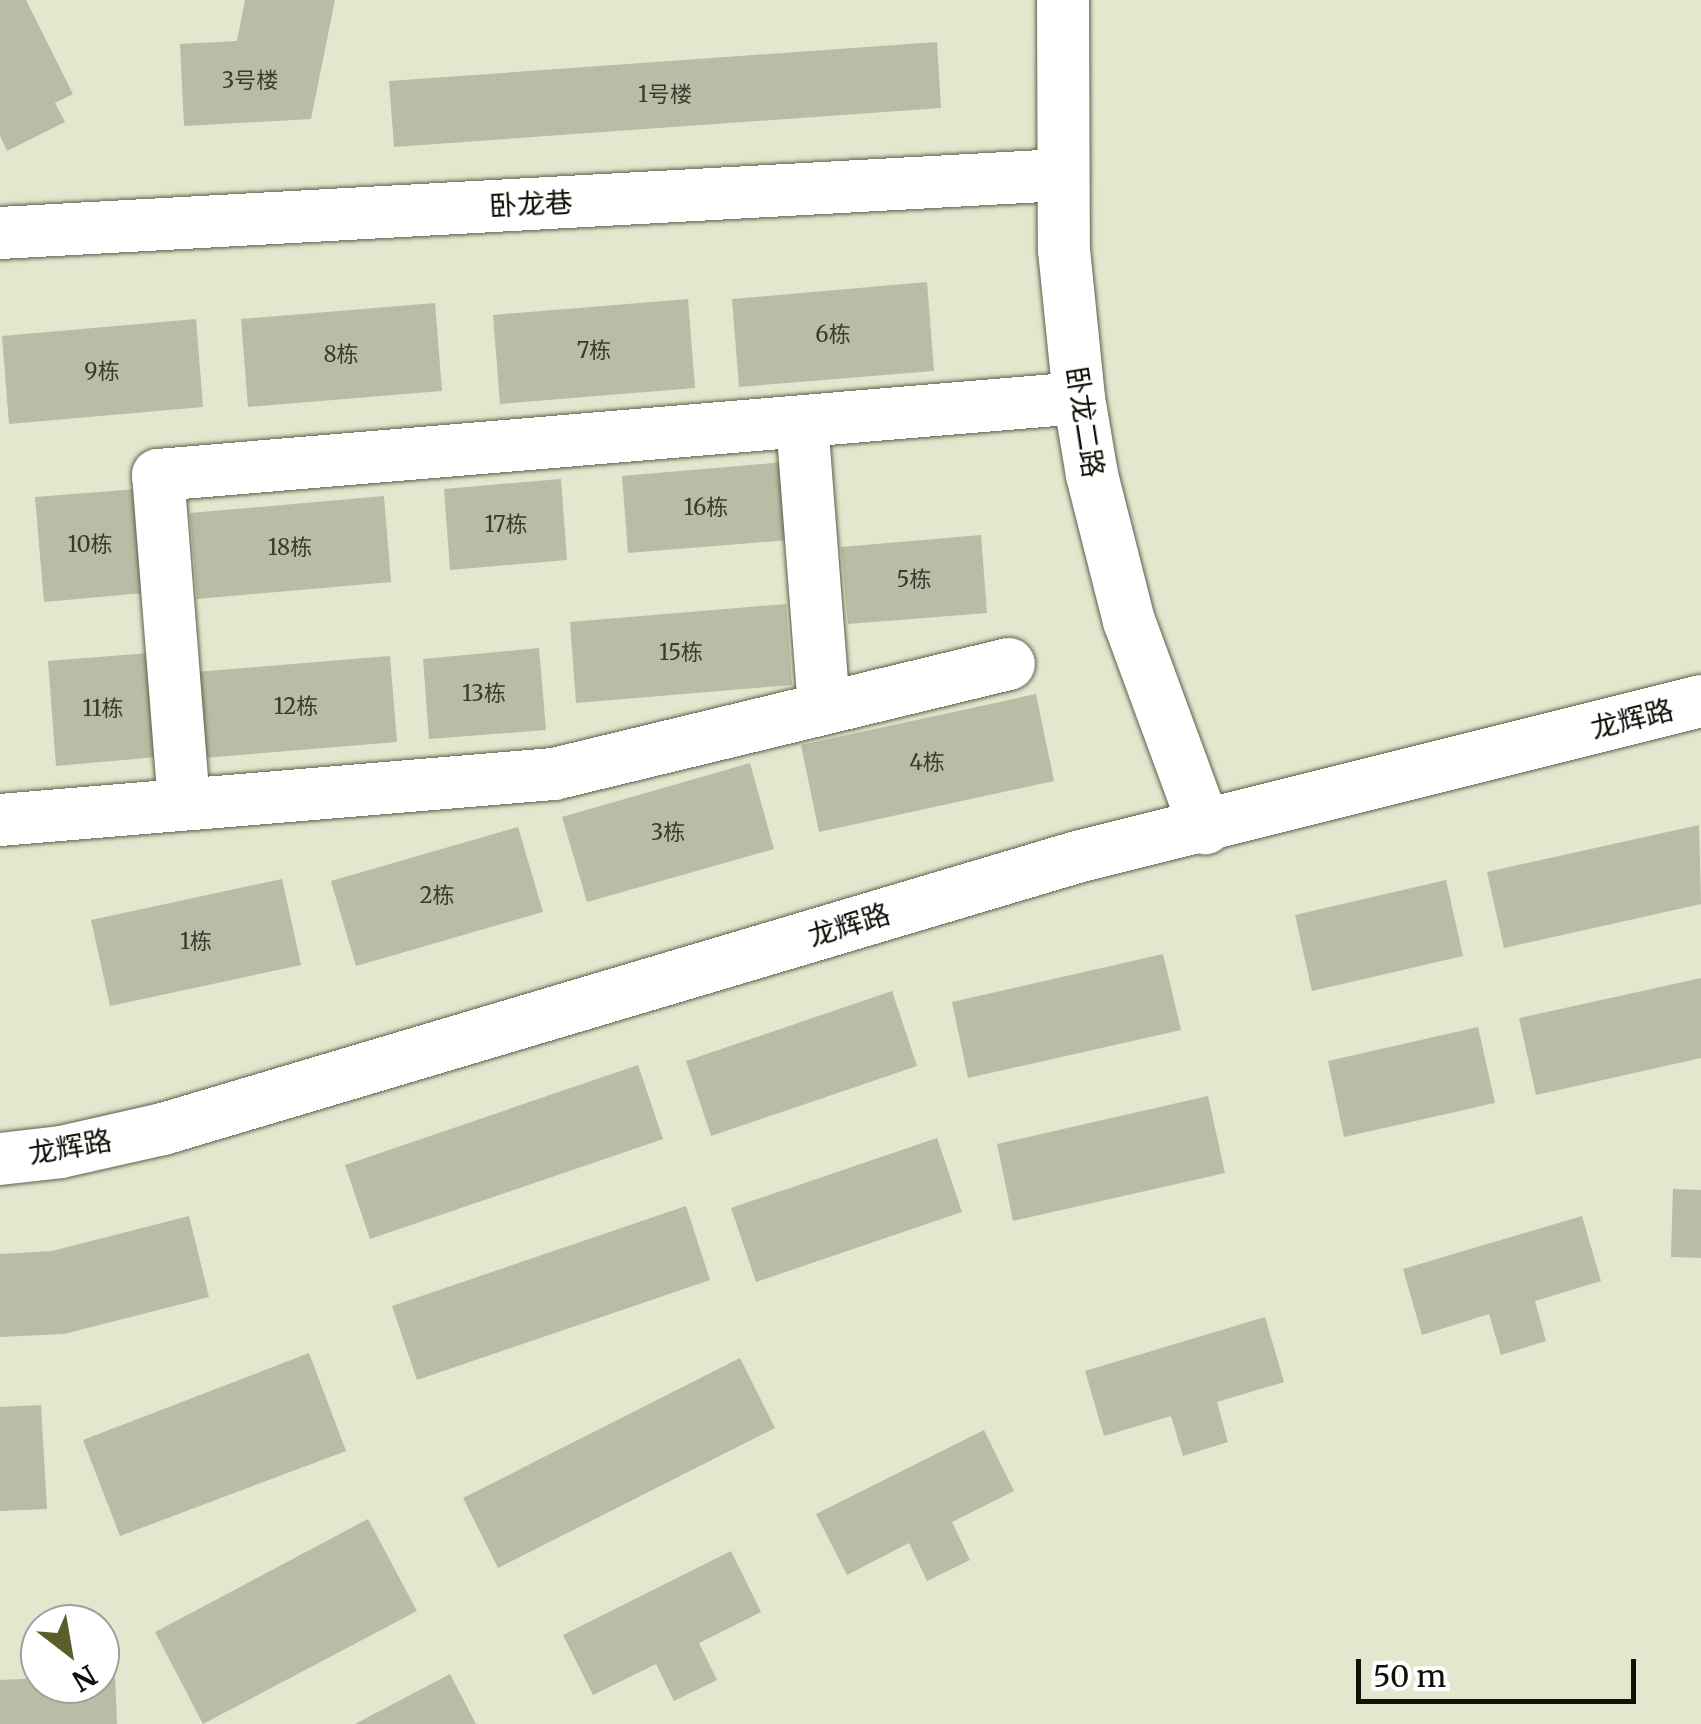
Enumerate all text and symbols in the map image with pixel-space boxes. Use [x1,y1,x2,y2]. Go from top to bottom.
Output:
house number: 3号楼 [222,68,278,94]
house number: 1号楼 [638,82,692,108]
street label: 卧龙巷 [488,185,574,223]
house number: 6栋 [815,322,851,348]
house number: 7栋 [577,338,611,364]
house number: 8栋 [323,342,359,368]
house number: 9栋 [84,359,120,385]
street label: 卧龙二路 [1060,364,1110,480]
house number: 16栋 [684,495,728,521]
house number: 17栋 [484,512,528,538]
house number: 10栋 [67,532,113,558]
house number: 18栋 [268,535,312,561]
house number: 5栋 [897,567,931,593]
house number: 15栋 [659,640,703,666]
house number: 13栋 [462,681,506,707]
street label: 龙辉路 [1587,693,1677,745]
house number: 12栋 [274,694,318,720]
house number: 11栋 [82,696,124,722]
house number: 4栋 [909,750,945,776]
house number: 3栋 [651,820,685,846]
house number: 2栋 [419,883,455,909]
street label: 龙辉路 [804,897,894,953]
house number: 1栋 [180,929,212,955]
street label: 龙辉路 [26,1123,114,1171]
north arrow [20,1604,120,1704]
scale bar [1361,1639,1641,1701]
text: N [66,1657,103,1699]
text: 50 m [1373,1657,1446,1695]

